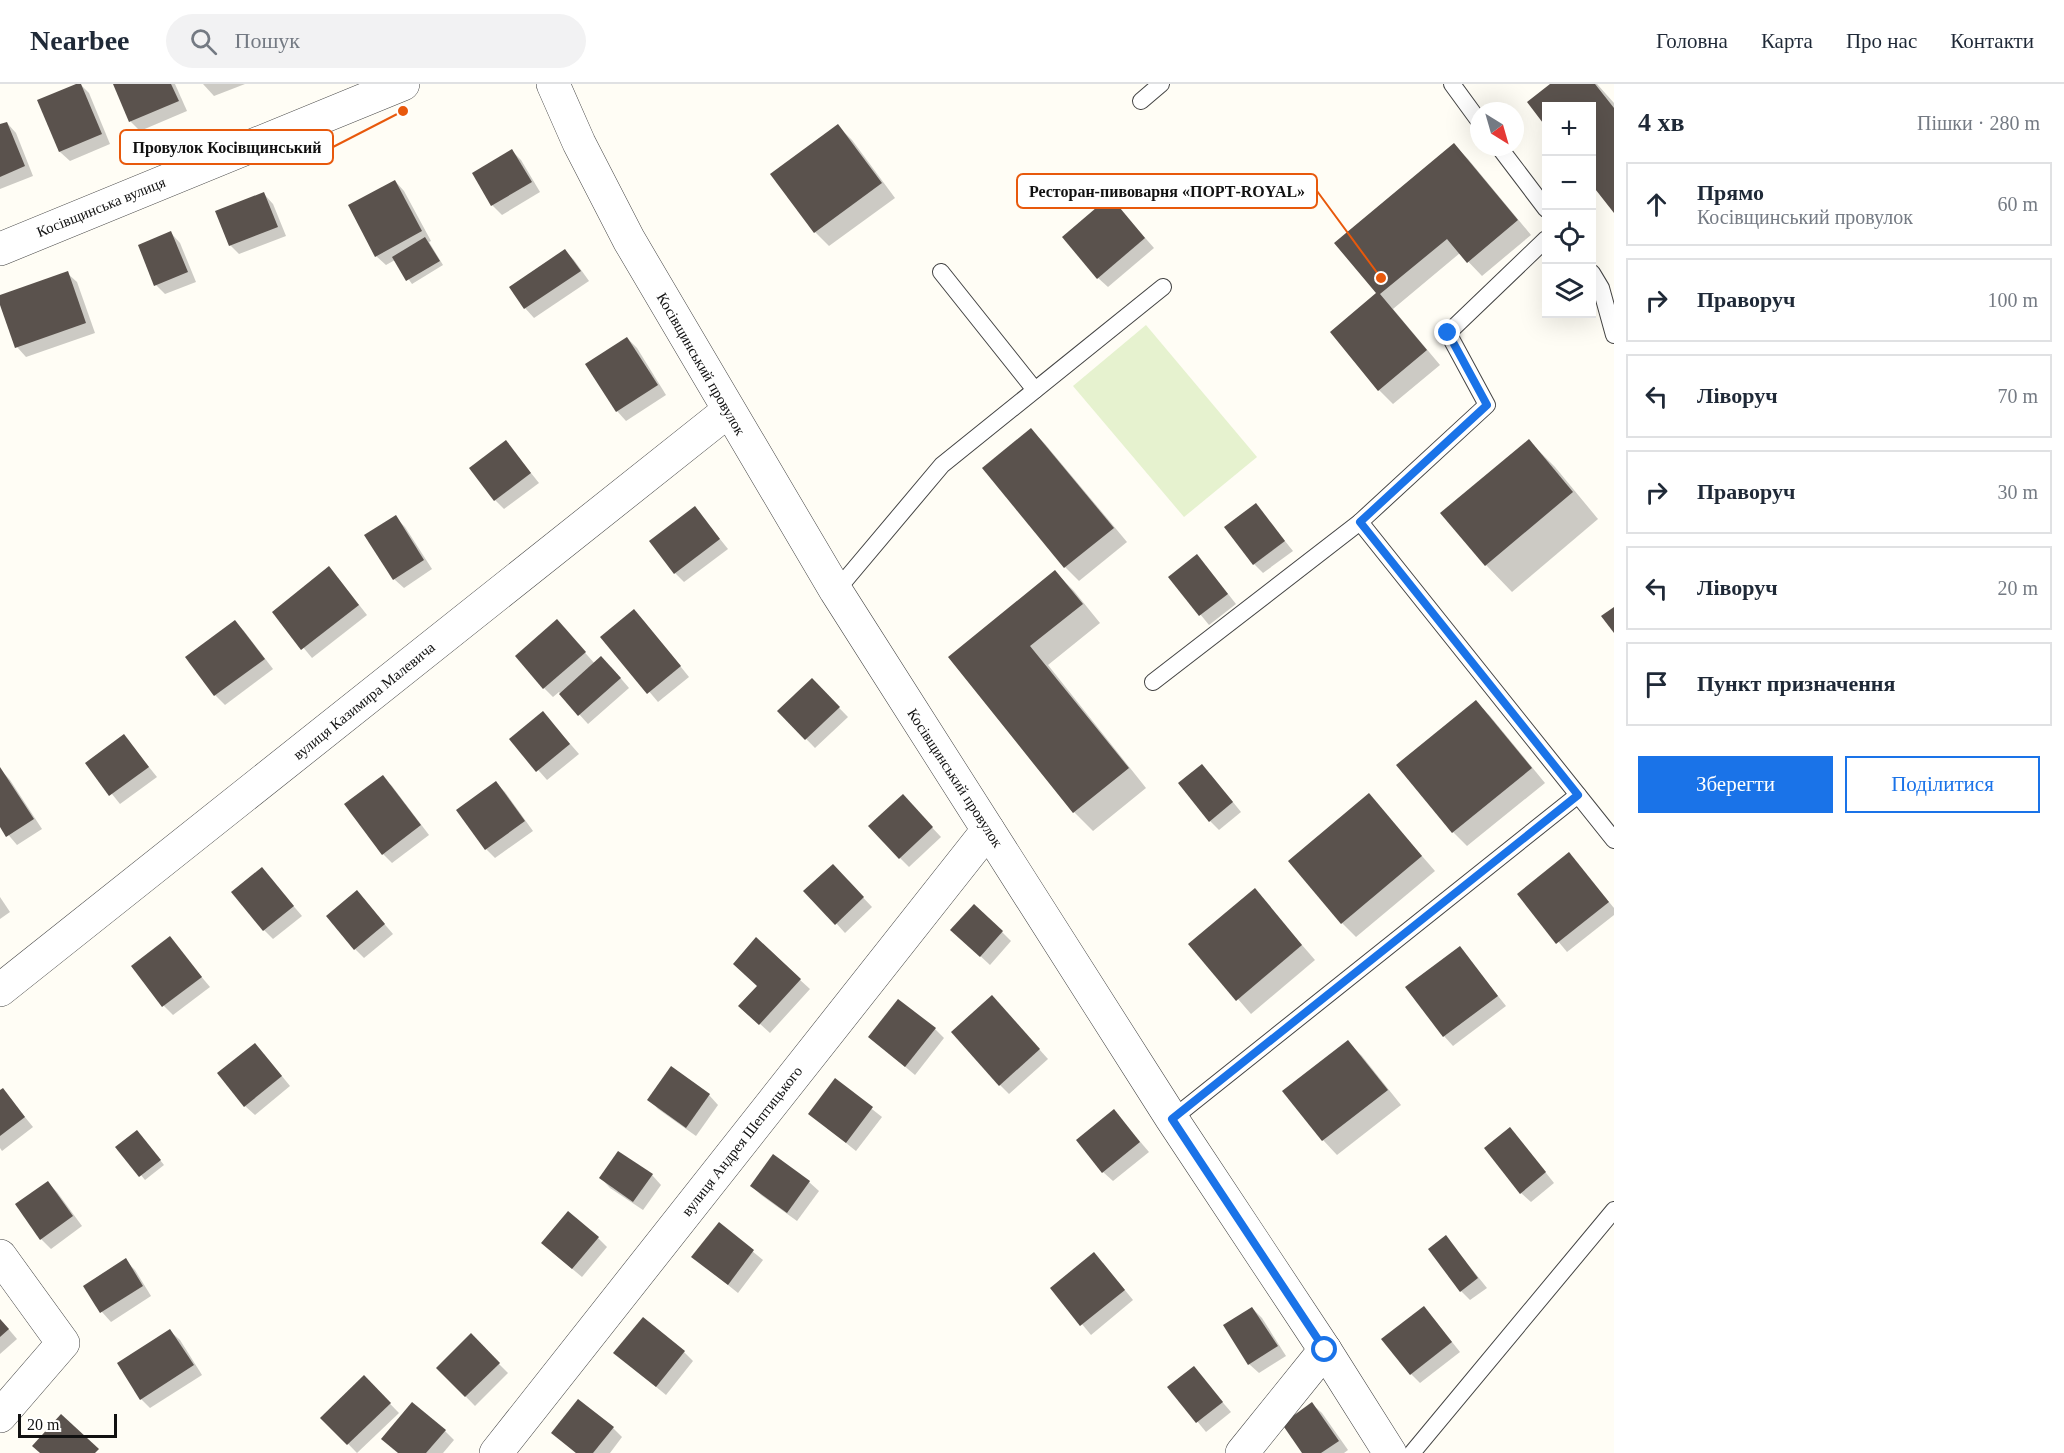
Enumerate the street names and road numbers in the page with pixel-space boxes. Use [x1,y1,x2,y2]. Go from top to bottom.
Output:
street label: Косівщинська вулиця [34,174,168,240]
street label: Косівщинський провулок [654,290,749,439]
street label: вулиця Казимира Малевича [290,639,438,763]
street label: Косівщинський провулок [904,706,1006,851]
street label: вулиця Андрея Шептицького [679,1063,805,1219]

